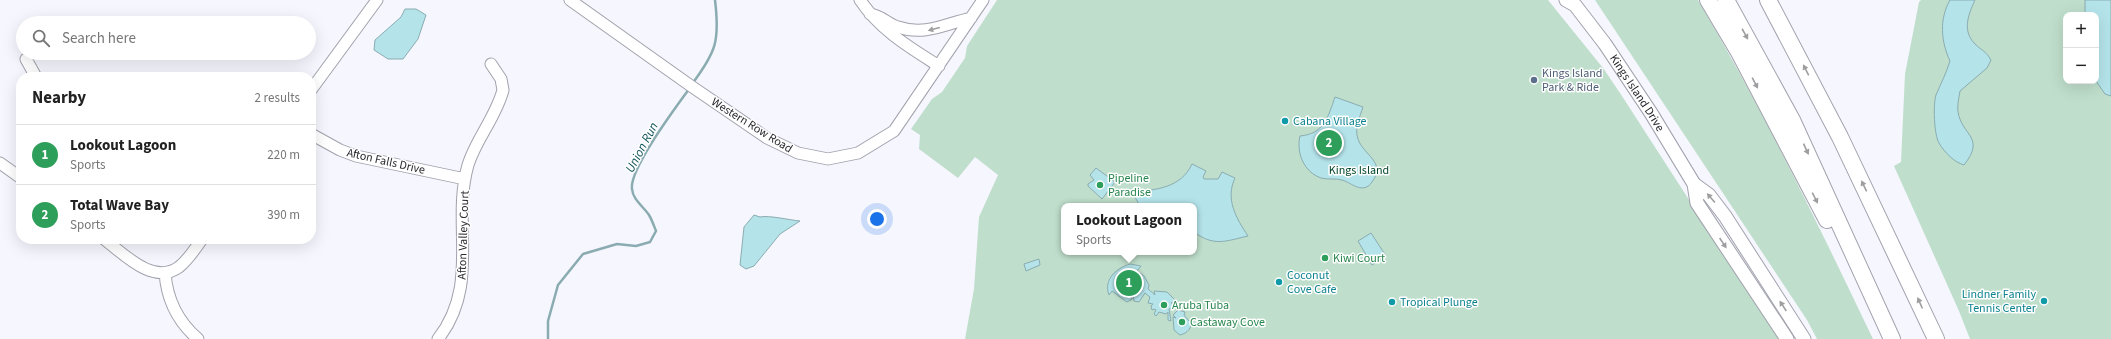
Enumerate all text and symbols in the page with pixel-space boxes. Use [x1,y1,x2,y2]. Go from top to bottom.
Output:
map controls [2063,12,2099,84]
button: + [2063,12,2099,48]
search box [16,16,316,60]
one-way arrow [928,26,940,32]
icon: search [30,27,52,49]
text: Search here [62,28,136,49]
one-way arrow [1741,28,1748,40]
button: − [2063,48,2099,84]
street label: Kings Island Drive [1605,51,1668,135]
one-way arrow [1802,64,1809,76]
place label: Kings Island Park & Ride [1542,65,1602,96]
marker: Kings Island Park & Ride [1529,75,1539,85]
one-way arrow [1752,77,1758,89]
text: Nearby [32,86,86,110]
text: 2 results [255,89,300,107]
street label: Western Row Road [708,94,796,157]
place label: Cabana Village [1293,113,1367,130]
marker: Cabana Village [1280,116,1290,126]
water label: Union Run [621,119,663,176]
pin: 2 [1316,128,1342,158]
text: Lookout Lagoon [70,135,176,156]
one-way arrow [1803,143,1809,154]
street label: Afton Falls Drive [345,144,427,179]
text: 1 [42,146,48,164]
text: 220 m [267,146,300,164]
text: Sports [70,156,105,174]
park label: Kings Island [1329,162,1389,179]
place label: Pipeline Paradise [1108,170,1151,201]
marker: Pipeline Paradise [1095,180,1105,190]
one-way arrow [1861,180,1868,192]
street label: Afton Valley Court [453,190,474,280]
one-way arrow [1812,192,1819,204]
one-way arrow [1707,194,1716,203]
text: Total Wave Bay [70,195,169,216]
popup [1061,203,1197,255]
text: 2 [42,206,48,224]
text: 390 m [267,206,300,224]
your location [867,209,887,229]
text: Lookout Lagoon [1076,210,1182,231]
text: Sports [70,216,105,234]
text: Sports [1076,231,1111,249]
one-way arrow [1720,237,1727,248]
place label: Kiwi Court [1333,250,1385,267]
marker: Kiwi Court [1320,253,1330,263]
place label: Coconut Cove Cafe [1287,267,1337,298]
pin: 1 [1116,268,1142,298]
marker: Coconut Cove Cafe [1274,277,1284,287]
place label: Lindner Family Tennis Center [1962,286,2037,317]
place label: Tropical Plunge [1400,294,1478,311]
marker: Lindner Family Tennis Center [2039,296,2049,306]
place label: Aruba Tuba [1172,297,1229,314]
marker: Tropical Plunge [1387,297,1397,307]
one-way arrow [1917,298,1923,309]
marker: Aruba Tuba [1159,300,1169,310]
one-way arrow [1779,301,1787,311]
place label: Castaway Cove [1190,314,1265,331]
marker: Castaway Cove [1177,317,1187,327]

